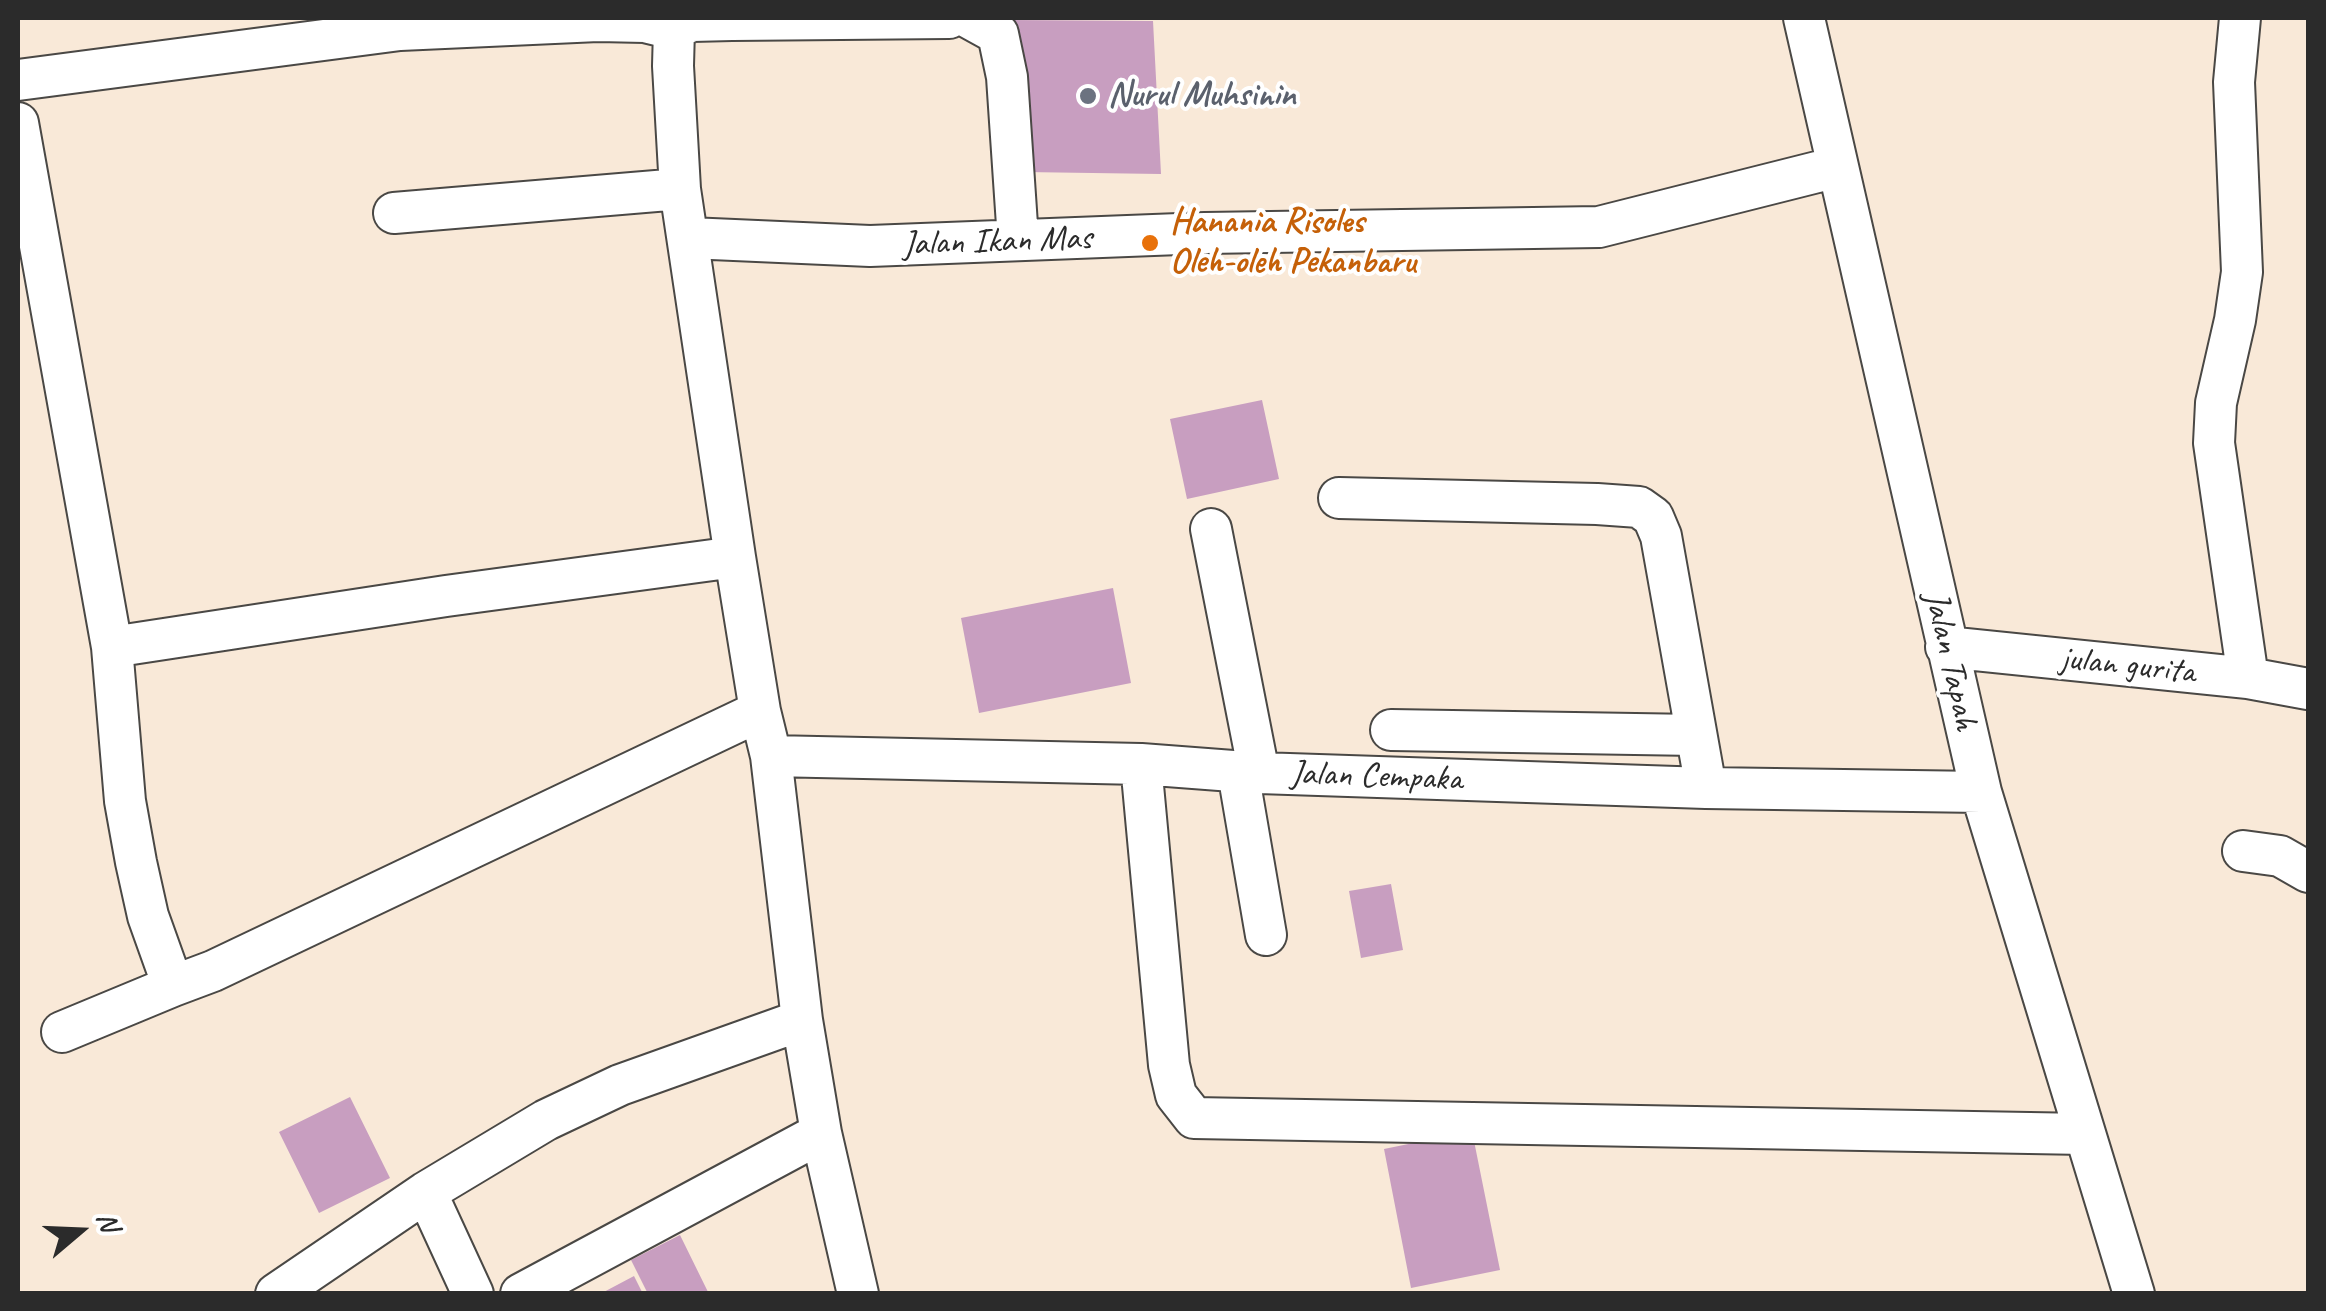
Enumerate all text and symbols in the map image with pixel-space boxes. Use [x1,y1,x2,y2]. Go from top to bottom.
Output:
place label: Nurul Muhsinin [1108,75,1296,117]
marker: Nurul Muhsinin [1077,85,1099,107]
place label: Hanania Risoles Oleh-oleh Pekanbaru [1170,202,1416,284]
street label: Jalan Ikan Mas [902,218,1092,266]
marker: Hanania Risoles Oleh-oleh Pekanbaru [1139,232,1161,254]
street label: Jalan Tapah [1914,588,1986,734]
street label: julan gurita [2059,638,2197,694]
street label: Jalan Cempaka [1289,753,1463,801]
north arrow [30,1181,130,1281]
text: N [89,1207,128,1235]

